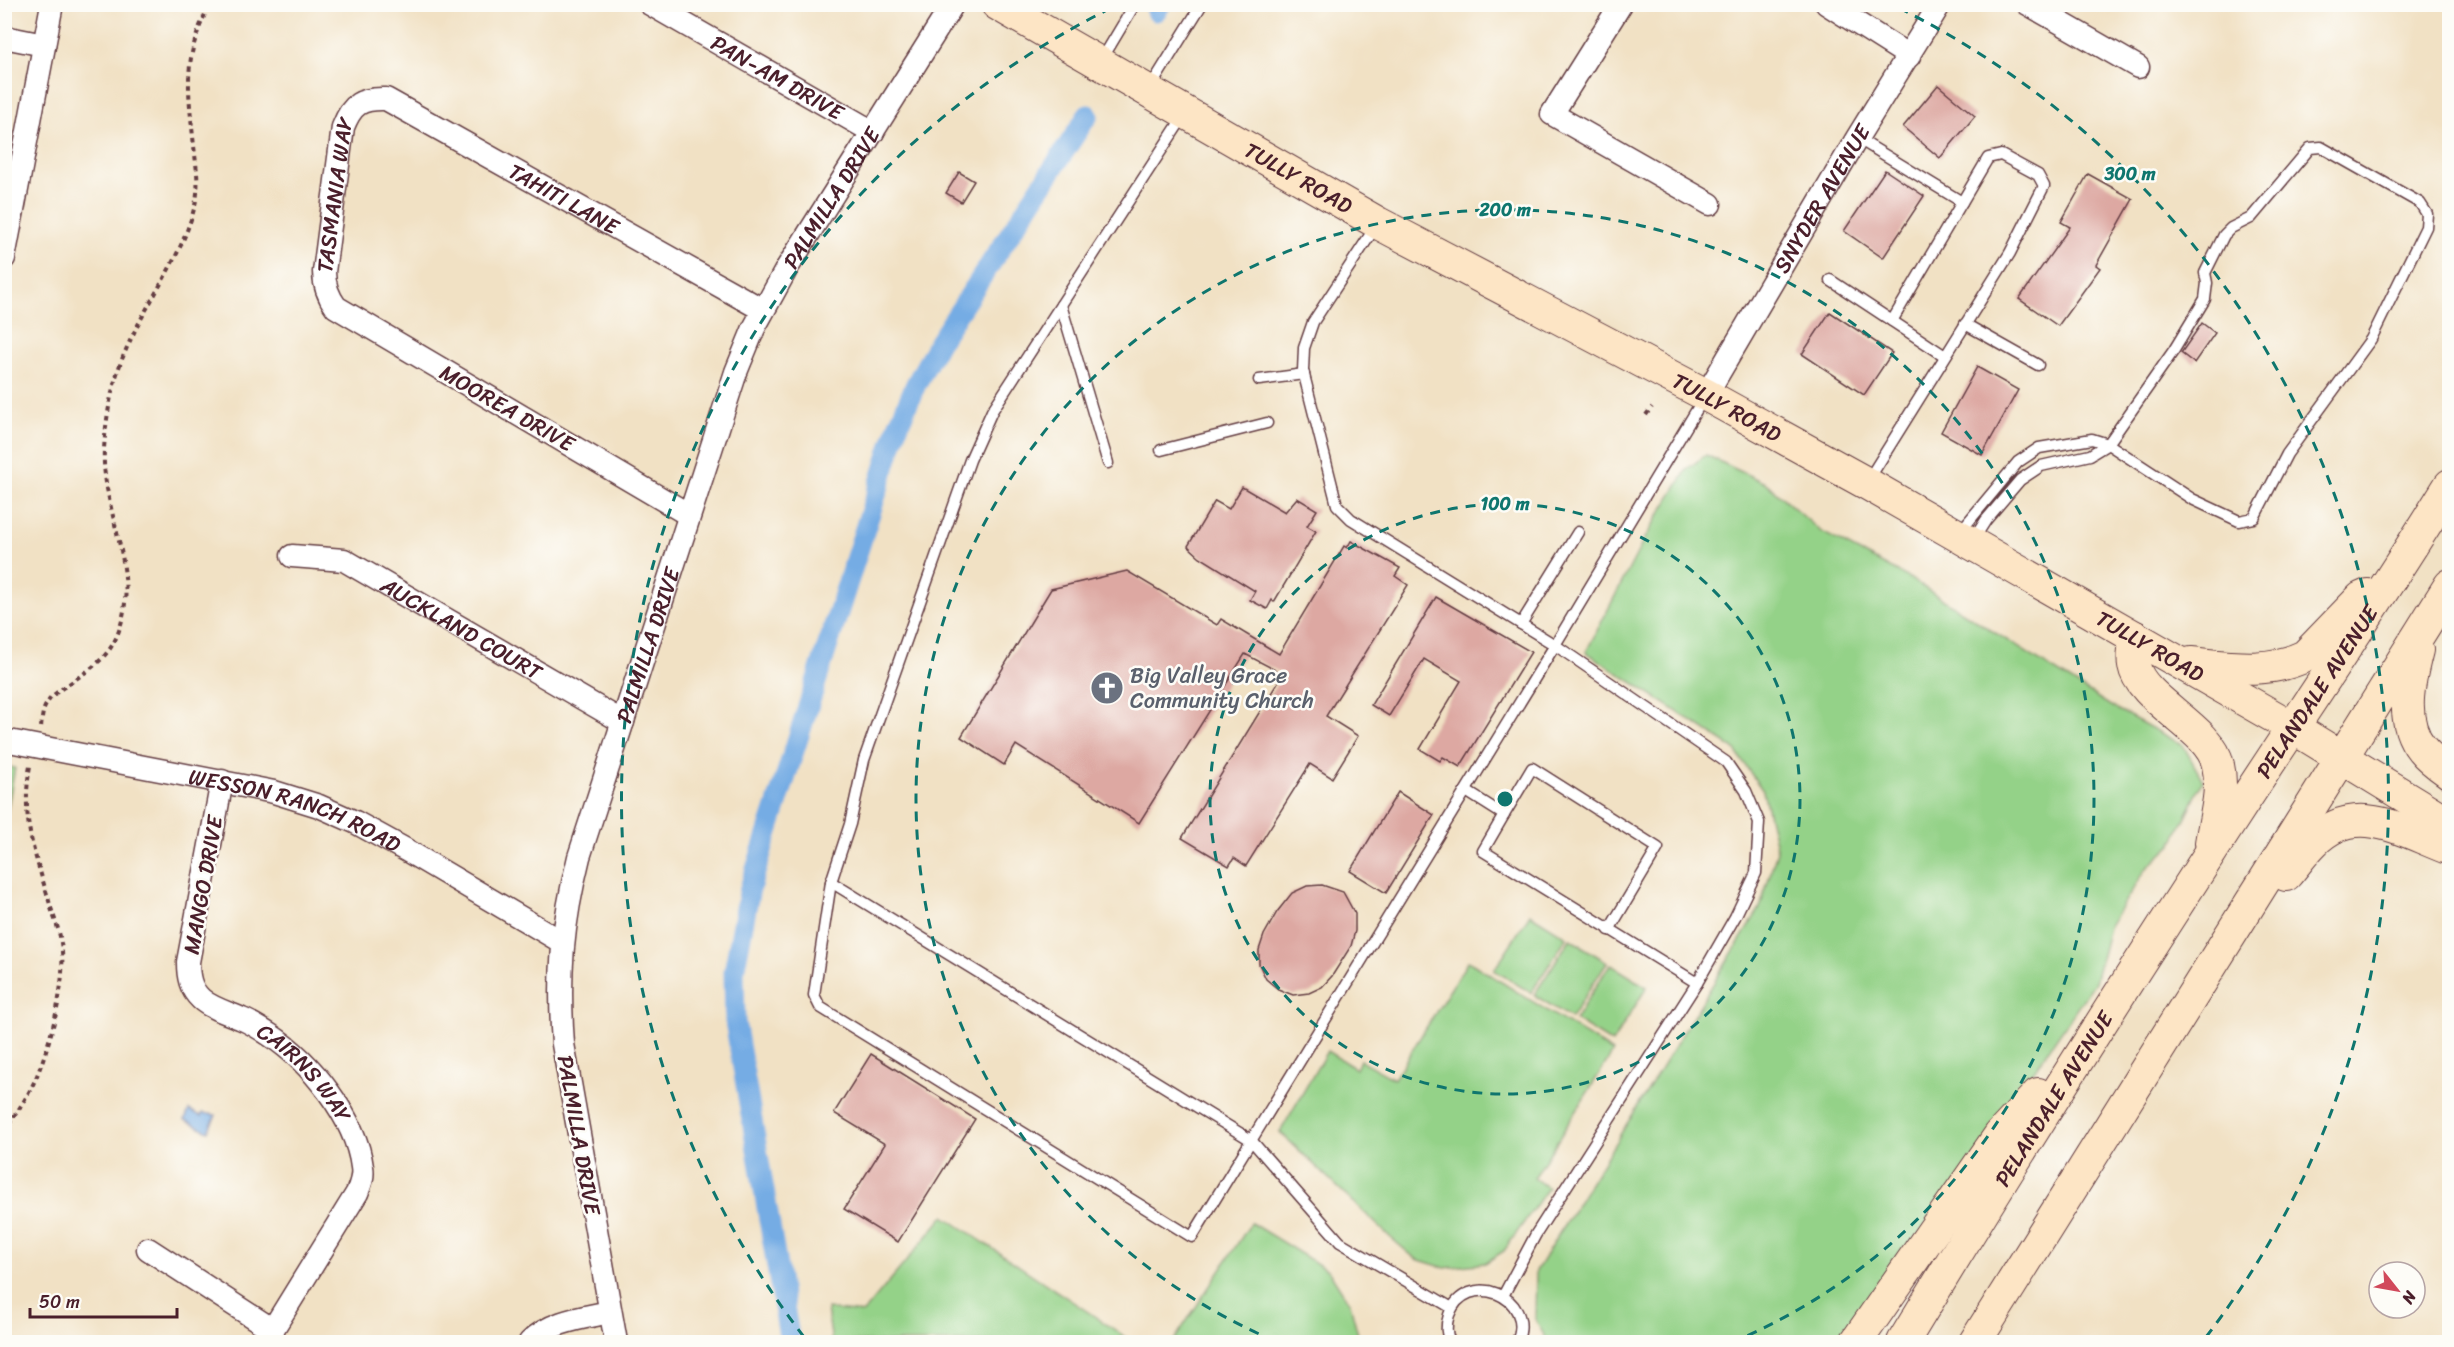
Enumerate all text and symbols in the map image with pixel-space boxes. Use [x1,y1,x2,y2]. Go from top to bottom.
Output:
street label: PAN-AM DRIVE [704,23,853,132]
street label: TASMANIA WAY [305,110,365,275]
street label: SNYDER AVENUE [1762,115,1882,281]
street label: PALMILLA DRIVE [772,118,892,277]
street label: TULLY ROAD [1237,131,1361,224]
street label: TAHITI LANE [501,152,628,246]
text: 300 m [2103,158,2156,190]
text: 200 m [1478,194,1531,226]
street label: MOOREA DRIVE [432,353,584,463]
street label: TULLY ROAD [1665,361,1789,453]
text: 100 m [1481,488,1530,520]
street label: PALMILLA DRIVE [604,561,692,728]
street label: AUCKLAND COURT [372,565,551,691]
street label: PELANDALE AVENUE [2245,595,2390,786]
street label: TULLY ROAD [2088,599,2212,693]
place label: Big Valley Grace Community Church [1130,656,1314,720]
church icon: Big Valley Grace Community Church [1089,670,1125,706]
street label: WESSON RANCH ROAD [185,756,409,864]
centre of rings [1495,789,1515,809]
street label: MANGO DRIVE [172,811,235,957]
street label: PELANDALE AVENUE [1983,1001,2125,1194]
street label: CAIRNS WAY [249,1012,363,1130]
street label: PALMILLA DRIVE [546,1052,613,1220]
north arrow [2367,1260,2427,1320]
scale bar [30,1281,177,1319]
text: N [2394,1284,2425,1310]
text: 50 m [39,1286,80,1318]

